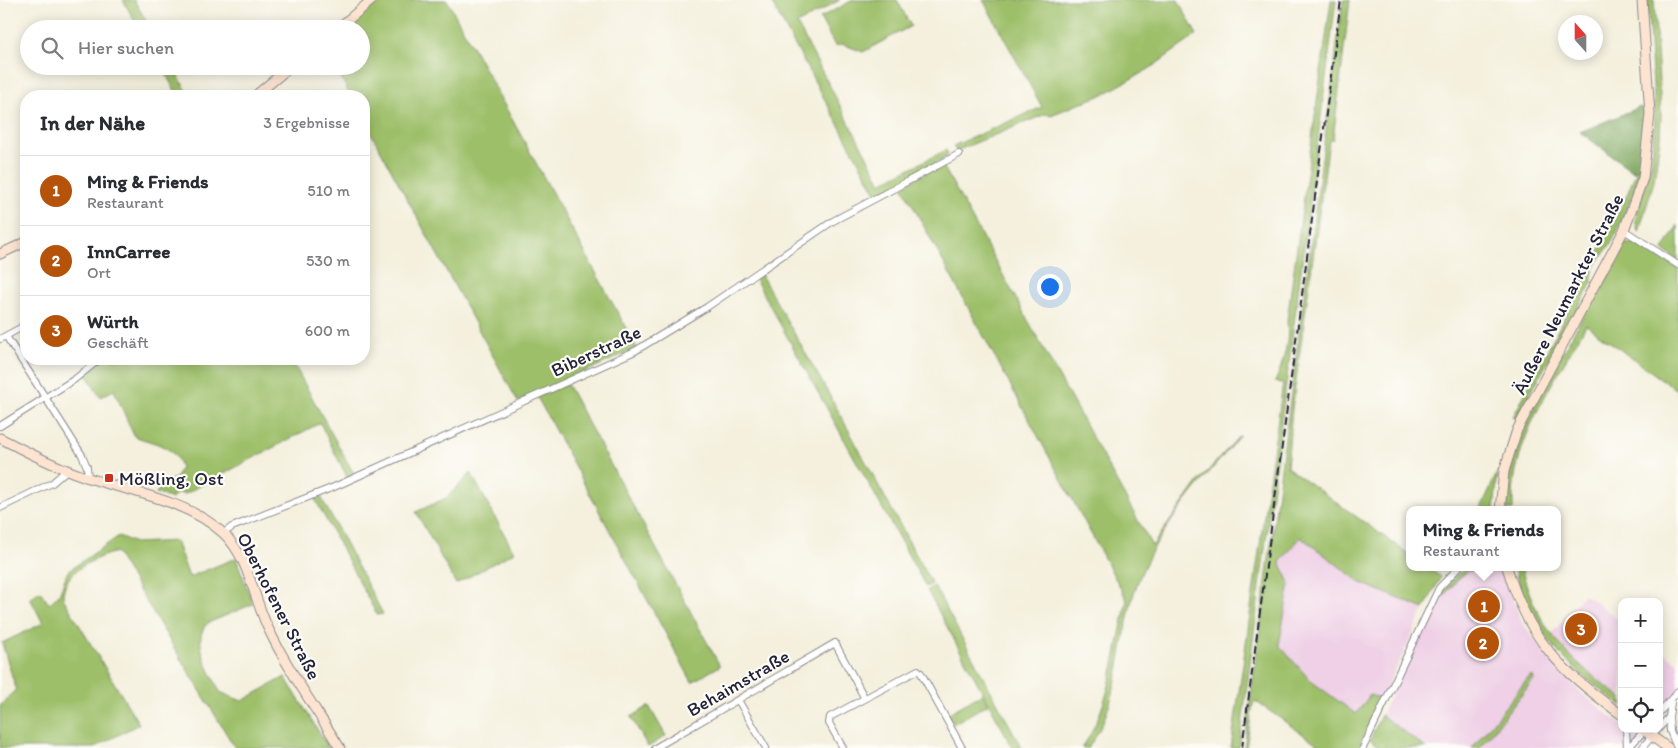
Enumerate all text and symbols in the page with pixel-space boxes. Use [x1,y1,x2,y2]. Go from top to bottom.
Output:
north arrow [1558,15,1603,60]
search box [20,20,370,75]
icon: search [38,34,66,62]
text: Hier suchen [78,36,174,59]
text: In der Nähe [40,110,145,135]
text: 3 Ergebnisse [263,113,350,132]
text: Ming & Friends [87,170,209,193]
text: 1 [52,181,60,200]
text: 510 m [307,181,350,200]
street label: Äußere Neumarkter Straße [1507,190,1629,398]
text: Restaurant [87,193,164,212]
text: InnCarree [87,240,170,263]
text: 2 [52,251,60,270]
text: 530 m [306,251,350,270]
text: Ort [87,263,111,282]
your location [1037,274,1063,300]
text: Würth [87,310,139,333]
street label: Biberstraße [547,320,645,382]
text: 3 [52,321,60,340]
text: 600 m [305,321,350,340]
text: Geschäft [87,333,149,352]
place label: Mößling, Ost [119,467,224,490]
marker: Mößling, Ost [103,472,115,484]
popup [1406,506,1561,571]
text: Ming & Friends [1423,518,1544,541]
street label: Oberhofener Straße [232,529,326,683]
text: Restaurant [1423,541,1499,560]
pin: 1 [1468,587,1500,625]
map controls [1618,598,1663,733]
button: + [1618,598,1663,643]
pin: 3 [1565,610,1597,648]
pin: 2 [1467,624,1499,662]
button: − [1618,643,1663,688]
street label: Behaimstraße [683,644,793,722]
button: locate [1618,688,1663,733]

